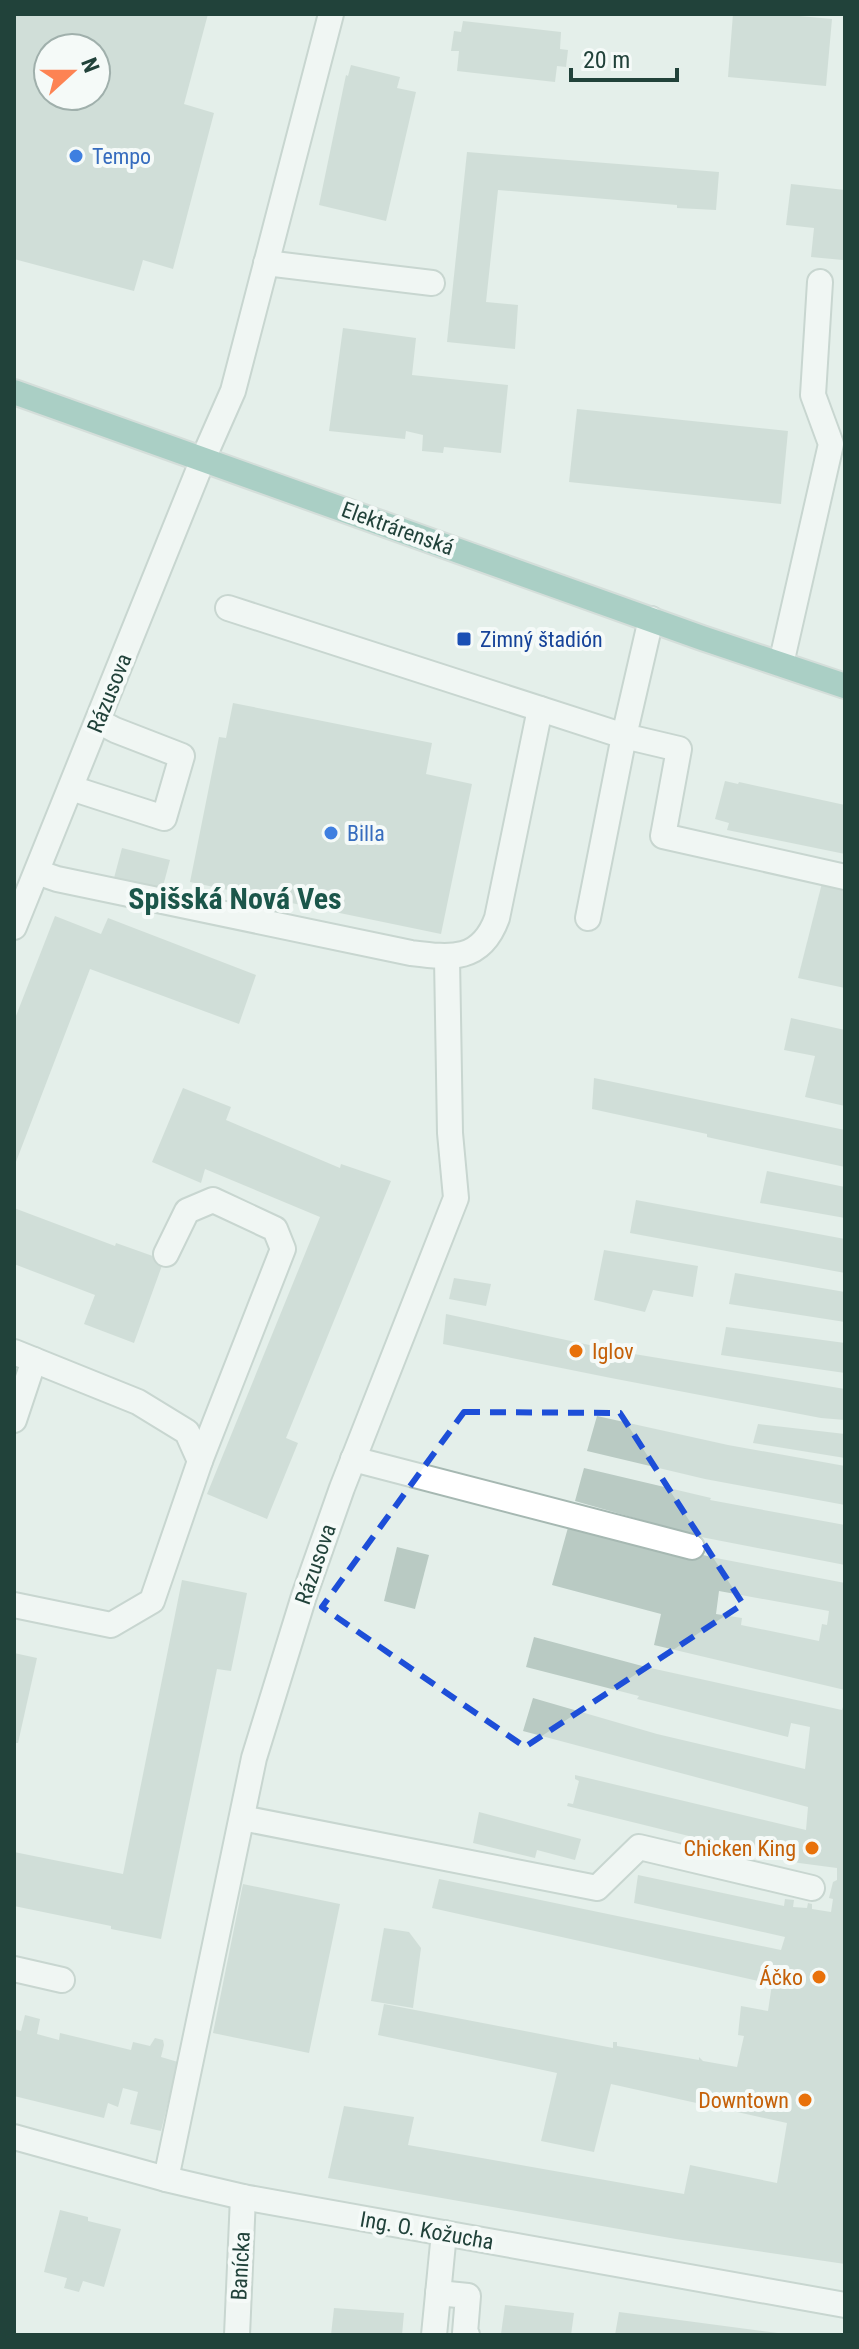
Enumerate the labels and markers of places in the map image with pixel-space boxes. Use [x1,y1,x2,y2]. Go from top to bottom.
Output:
place label: Tempo [92,144,151,169]
marker: Tempo [67,147,85,165]
place label: Zimný štadión [480,627,603,652]
marker: Zimný štadión [455,630,473,648]
place label: Billa [347,821,385,846]
marker: Billa [322,824,340,842]
place label: Iglov [592,1339,634,1364]
marker: Iglov [567,1342,585,1360]
place label: Chicken King [683,1836,796,1861]
marker: Chicken King [803,1839,821,1857]
place label: Áčko [759,1965,803,1990]
marker: Áčko [810,1968,828,1986]
place label: Downtown [698,2088,789,2113]
marker: Downtown [796,2091,814,2109]

